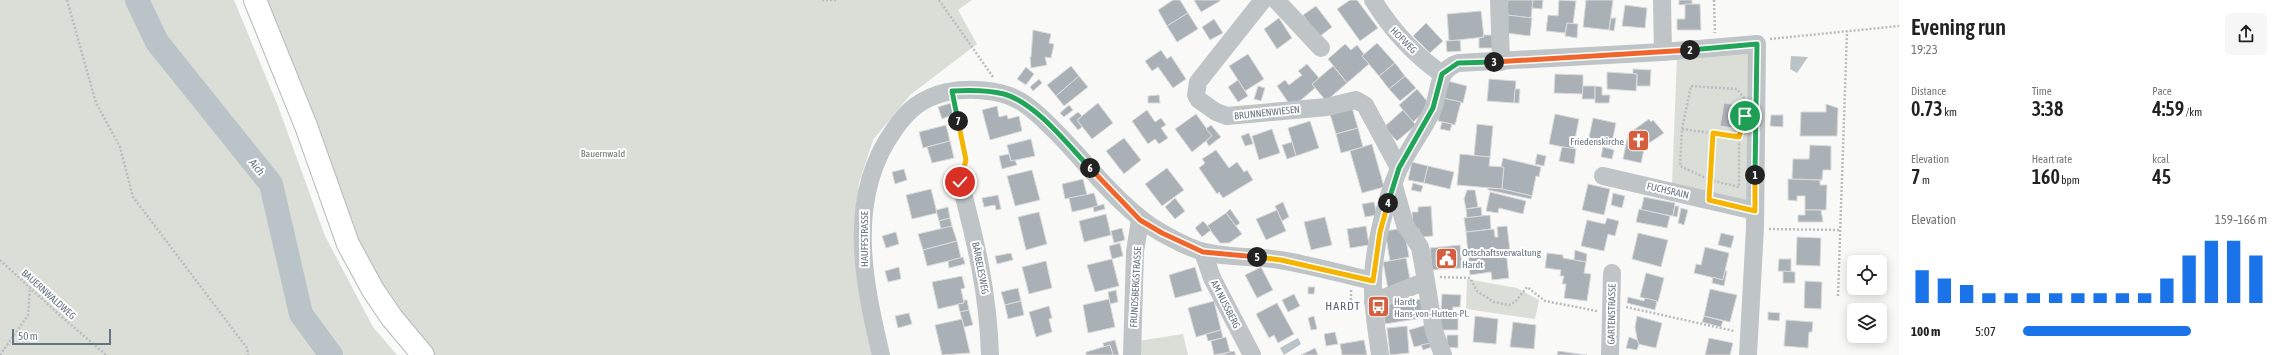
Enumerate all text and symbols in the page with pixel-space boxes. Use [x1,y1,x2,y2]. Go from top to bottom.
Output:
button: share [2225,13,2267,55]
text: Evening run [1911,14,2006,40]
street label: HOFWEG [1388,25,1419,56]
pin: 2 [1680,40,1700,60]
text: 19:23 [1911,42,1938,57]
text: 2 [1687,44,1693,56]
pin: 3 [1484,52,1504,72]
text: 3 [1491,56,1497,68]
text: Distance [1911,85,1946,97]
text: Time [2032,85,2052,97]
text: Pace [2152,85,2172,97]
text: 0.73 [1911,97,1943,120]
text: 3:38 [2032,97,2063,120]
text: 4:59 [2152,97,2184,120]
pin [1728,99,1762,133]
street label: BRUNNENWIESEN [1234,104,1301,121]
icon: arrive [1734,105,1756,127]
text: km [1943,106,1957,118]
text: /km [2184,106,2202,118]
pin: 7 [948,111,968,131]
text: 7 [955,115,961,127]
church icon: Friedenskirche [1626,128,1652,154]
place label: Friedenskirche [1570,136,1624,147]
park label: Bauernwald [581,148,625,159]
text: Elevation [1911,153,1949,165]
text: Heart rate [2032,153,2072,165]
text: kcal [2152,153,2169,165]
water label: Aich [246,156,268,178]
pin: 6 [1080,158,1100,178]
text: 6 [1087,162,1093,174]
pin [943,165,977,199]
pin: 1 [1745,165,1765,185]
text: 7 [1911,165,1920,188]
text: 160 [2032,165,2060,188]
text: 45 [2152,165,2171,188]
text: 1 [1752,169,1758,181]
icon: check [949,171,971,193]
text: m [1920,174,1930,186]
text: bpm [2060,174,2080,186]
street label: FUCHSRAIN [1646,180,1690,201]
pin: 4 [1378,193,1398,213]
text: 4 [1385,197,1391,209]
street label: HAUFFSTRASSE [859,210,870,267]
text: Elevation [1911,212,1956,227]
text: 159–166 m [2215,212,2267,227]
street label: BÄRBELESWEG [970,241,991,295]
public building icon: Ortschaftsverwaltung Hardt [1433,245,1459,271]
street label: FRUNDSBERGSTRASSE [1128,246,1143,328]
pin: 5 [1247,247,1267,267]
place label: Ortschaftsverwaltung Hardt [1462,247,1542,270]
text: 5 [1254,251,1260,263]
map controls [1847,255,1887,343]
button: locate [1847,255,1887,295]
street label: BAUERNWALDWEG [19,267,78,321]
street label: AM NUSSBERG [1209,278,1242,330]
street label: GARTENSTRASSE [1605,283,1618,345]
bus stop icon: Hardt Hans-von-Hutten-Pl. [1366,294,1392,320]
place label: Hardt Hans-von-Hutten-Pl. [1394,296,1469,319]
district label: HARDT [1325,299,1361,313]
button: layers [1847,303,1887,343]
text: 100 m [1911,324,1940,339]
text: 5:07 [1975,324,1996,339]
scale bar [12,327,111,346]
text: 50 m [18,330,38,342]

